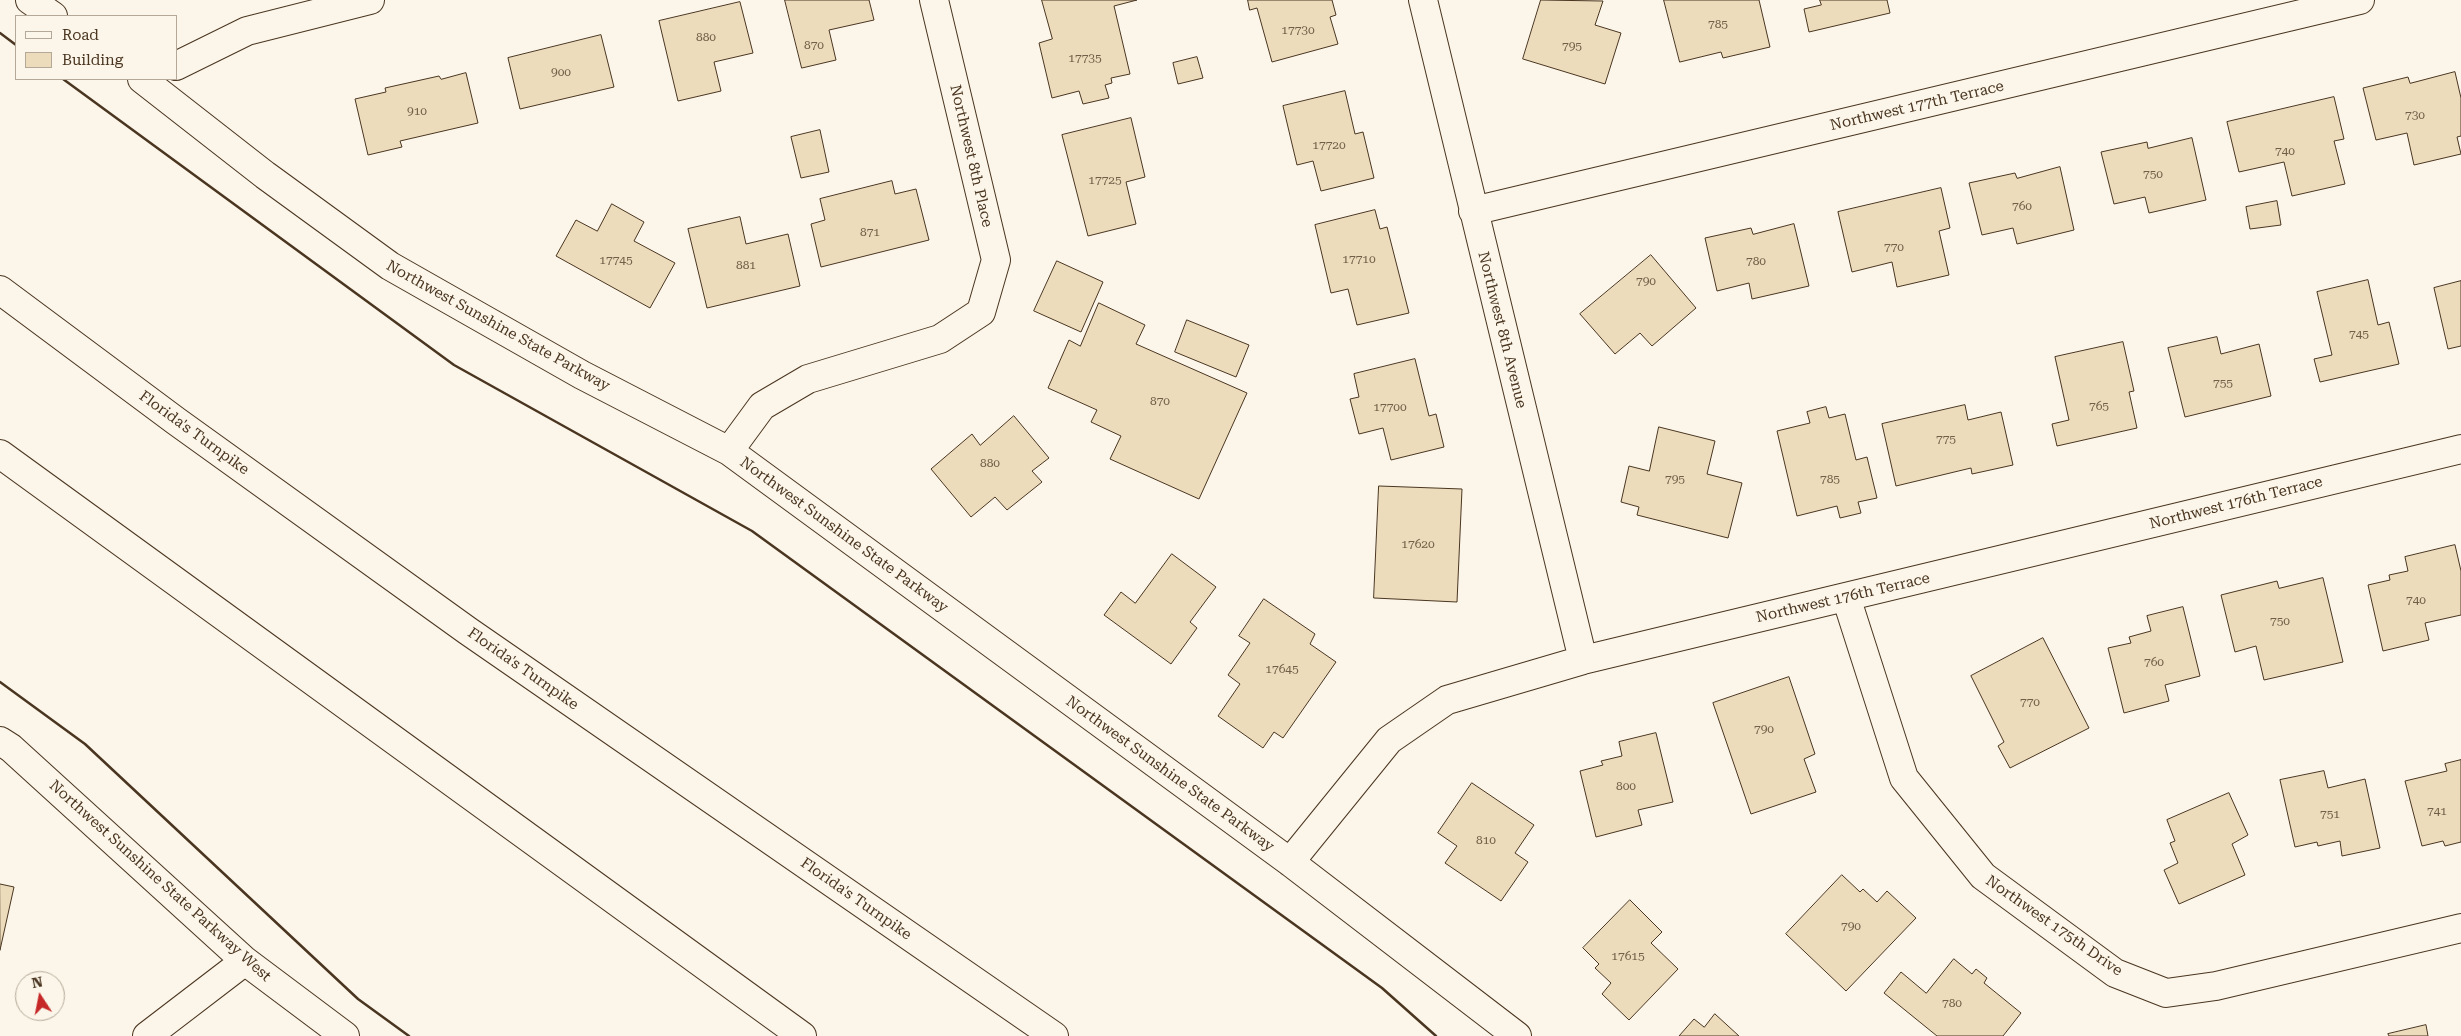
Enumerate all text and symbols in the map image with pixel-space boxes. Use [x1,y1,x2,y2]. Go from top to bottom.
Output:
legend [15,15,178,80]
house number: 785 [1708,17,1728,31]
house number: 17730 [1281,23,1315,37]
text: Road [62,26,99,44]
house number: 880 [696,30,716,44]
house number: 870 [804,38,824,52]
house number: 795 [1562,39,1582,53]
text: Building [62,51,123,69]
house number: 17735 [1068,51,1102,65]
house number: 900 [551,65,571,79]
street label: Northwest 177th Terrace [1828,77,2006,135]
street label: Northwest 8th Place [946,83,996,229]
house number: 910 [407,104,427,118]
house number: 730 [2405,108,2425,122]
house number: 17720 [1312,138,1346,152]
house number: 740 [2275,144,2295,158]
house number: 750 [2143,167,2163,181]
house number: 17725 [1088,173,1122,187]
house number: 760 [2012,199,2032,213]
house number: 871 [860,225,880,239]
house number: 770 [1884,240,1904,254]
street label: Northwest 8th Avenue [1474,250,1530,410]
house number: 17710 [1342,252,1376,266]
house number: 17745 [599,253,633,267]
house number: 780 [1746,254,1766,268]
street label: Northwest Sunshine State Parkway [383,257,613,395]
house number: 881 [736,258,756,272]
house number: 790 [1636,274,1656,288]
house number: 745 [2349,327,2369,341]
house number: 755 [2213,376,2233,390]
street label: Florida's Turnpike [136,387,252,479]
house number: 870 [1150,394,1170,408]
house number: 765 [2089,399,2109,413]
house number: 17700 [1373,400,1407,414]
house number: 775 [1936,432,1956,446]
street label: Northwest Sunshine State Parkway [736,453,952,617]
house number: 880 [980,456,1000,470]
house number: 795 [1665,472,1685,486]
house number: 785 [1820,472,1840,486]
street label: Northwest 176th Terrace [2148,473,2324,533]
house number: 17620 [1401,537,1435,551]
street label: Northwest 176th Terrace [1754,569,1932,627]
house number: 740 [2406,593,2426,607]
house number: 750 [2270,614,2290,628]
street label: Florida's Turnpike [464,624,582,714]
house number: 760 [2144,655,2164,669]
house number: 17645 [1265,662,1299,676]
street label: Northwest Sunshine State Parkway [1062,692,1278,856]
house number: 770 [2020,695,2040,709]
house number: 790 [1754,722,1774,736]
street label: Northwest Sunshine State Parkway West [45,776,275,986]
house number: 800 [1616,779,1636,793]
house number: 741 [2427,804,2447,818]
house number: 751 [2320,807,2340,821]
house number: 810 [1476,833,1496,847]
street label: Florida's Turnpike [797,854,915,944]
street label: Northwest 175th Drive [1982,872,2126,980]
house number: 790 [1841,919,1861,933]
house number: 17615 [1611,949,1645,963]
north arrow [15,971,65,1021]
text: N [31,973,44,991]
house number: 780 [1942,996,1962,1010]

